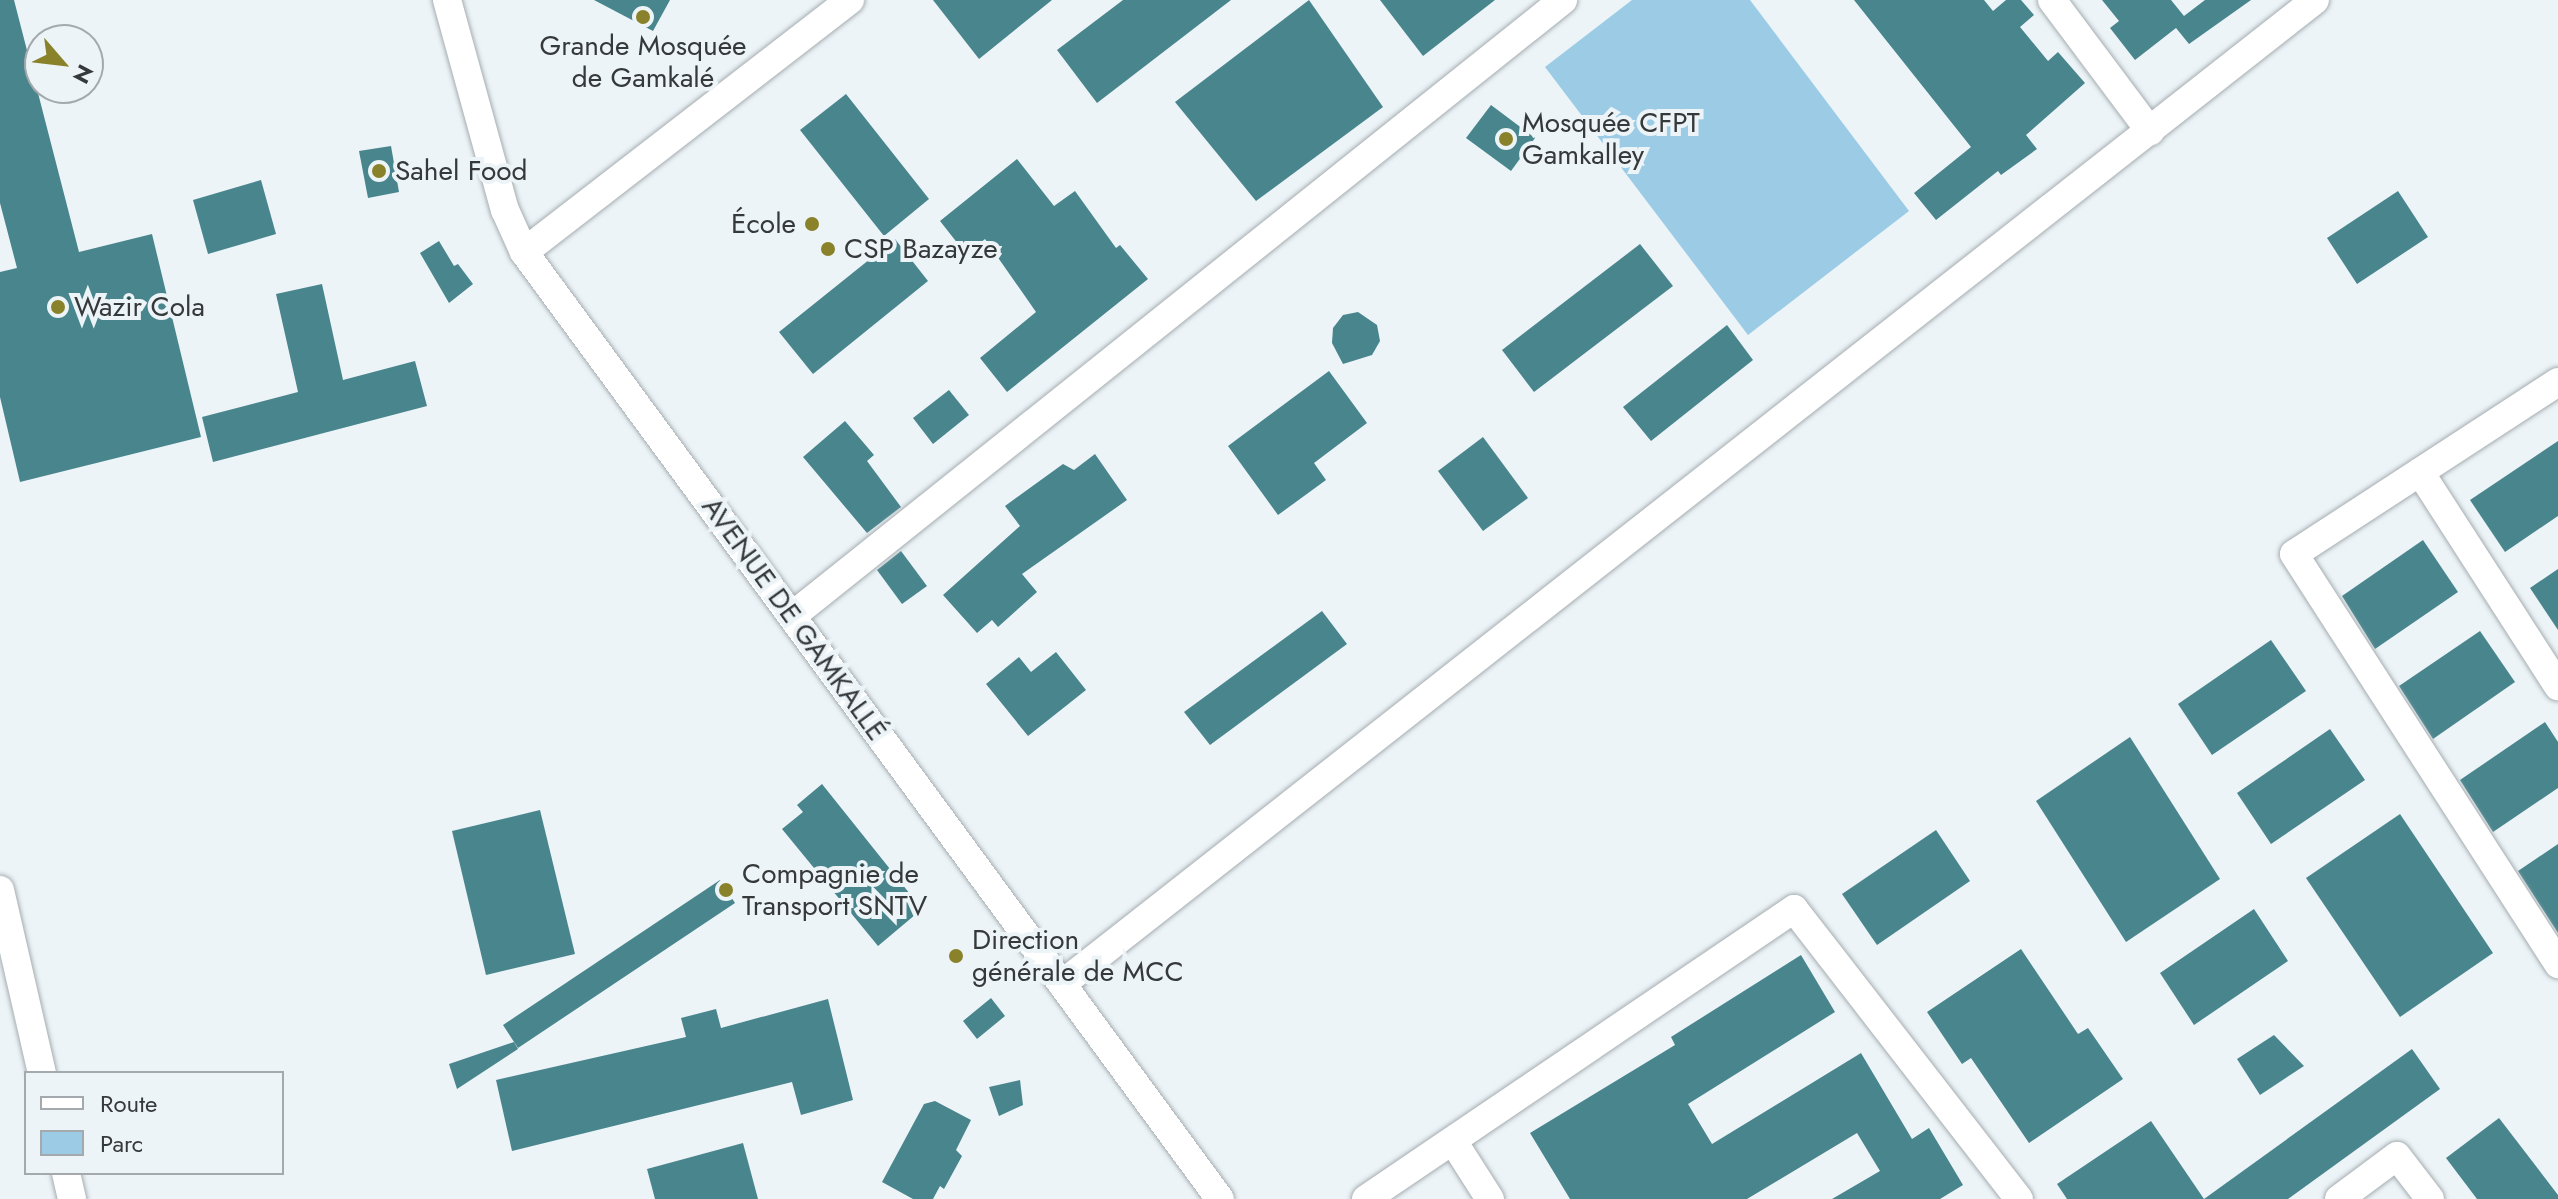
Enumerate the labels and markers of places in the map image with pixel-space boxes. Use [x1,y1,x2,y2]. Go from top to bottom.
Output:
marker: Grande Mosquée de Gamkalé [634,8,652,26]
place label: Grande Mosquée de Gamkalé [539,29,747,95]
place label: Mosquée CFPT Gamkalley [1522,106,1700,172]
marker: Mosquée CFPT Gamkalley [1497,130,1515,148]
place label: Sahel Food [395,154,527,188]
marker: Sahel Food [370,162,388,180]
place label: École [731,207,796,241]
marker: École [803,215,821,233]
place label: CSP Bazayze [844,232,998,266]
marker: CSP Bazayze [819,240,837,258]
place label: Wazir Cola [74,290,205,324]
marker: Wazir Cola [49,298,67,316]
place label: Compagnie de Transport SNTV [742,857,927,923]
marker: Compagnie de Transport SNTV [717,881,735,899]
place label: Direction générale de MCC [972,923,1184,989]
marker: Direction générale de MCC [947,947,965,965]

